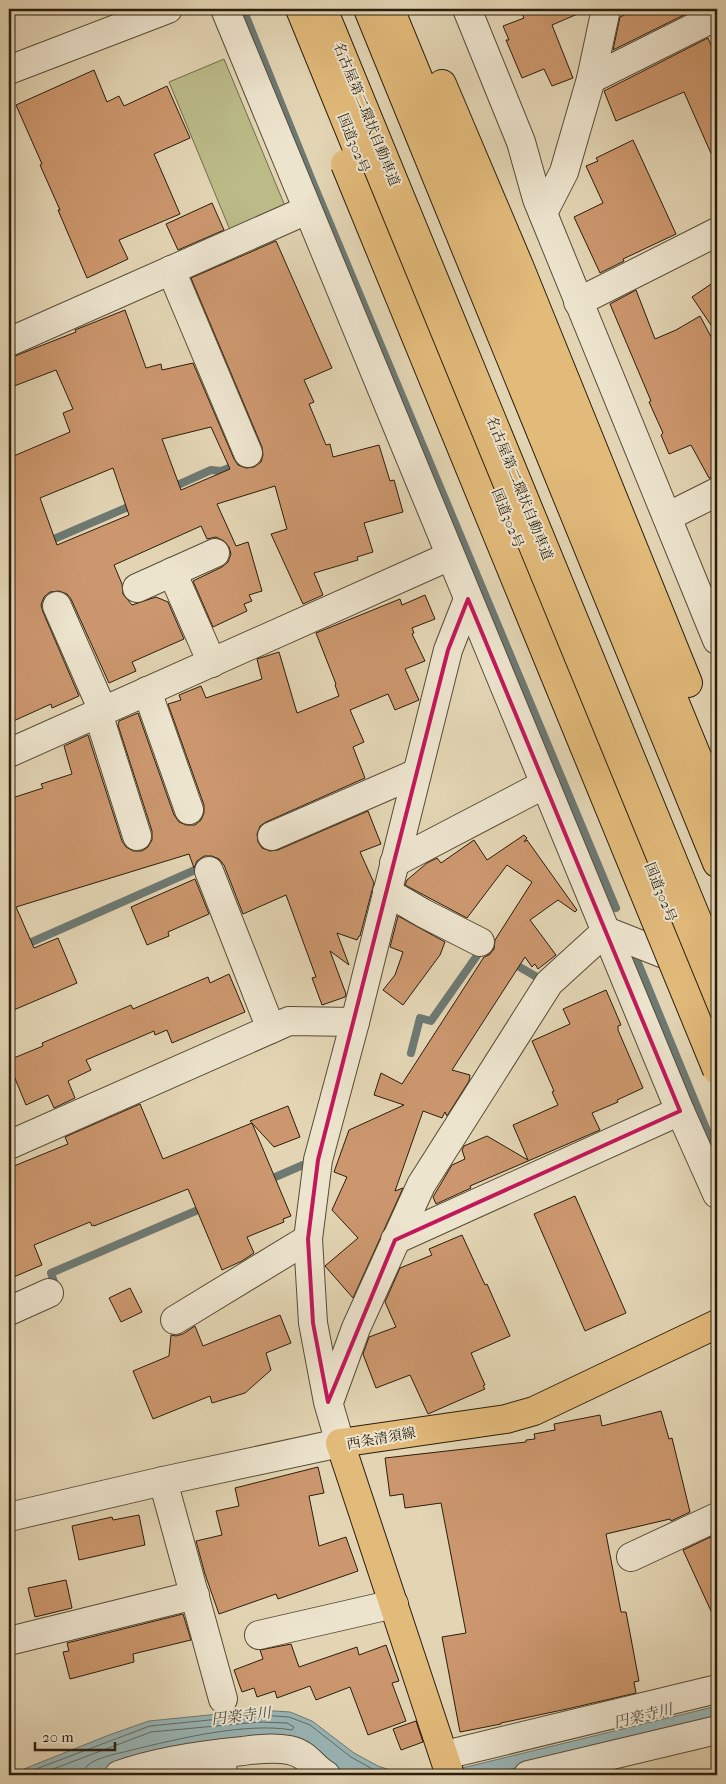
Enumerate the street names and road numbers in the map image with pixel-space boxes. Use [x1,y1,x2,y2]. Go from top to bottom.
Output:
street label: 名古屋第二環状自動車道 [330,40,403,189]
street label: 国道302号 [334,111,373,175]
street label: 名古屋第二環状自動車道 [483,414,556,563]
street label: 国道302号 [488,486,527,550]
street label: 国道302号 [641,860,680,924]
street label: 西条清須線 [345,1424,417,1453]

